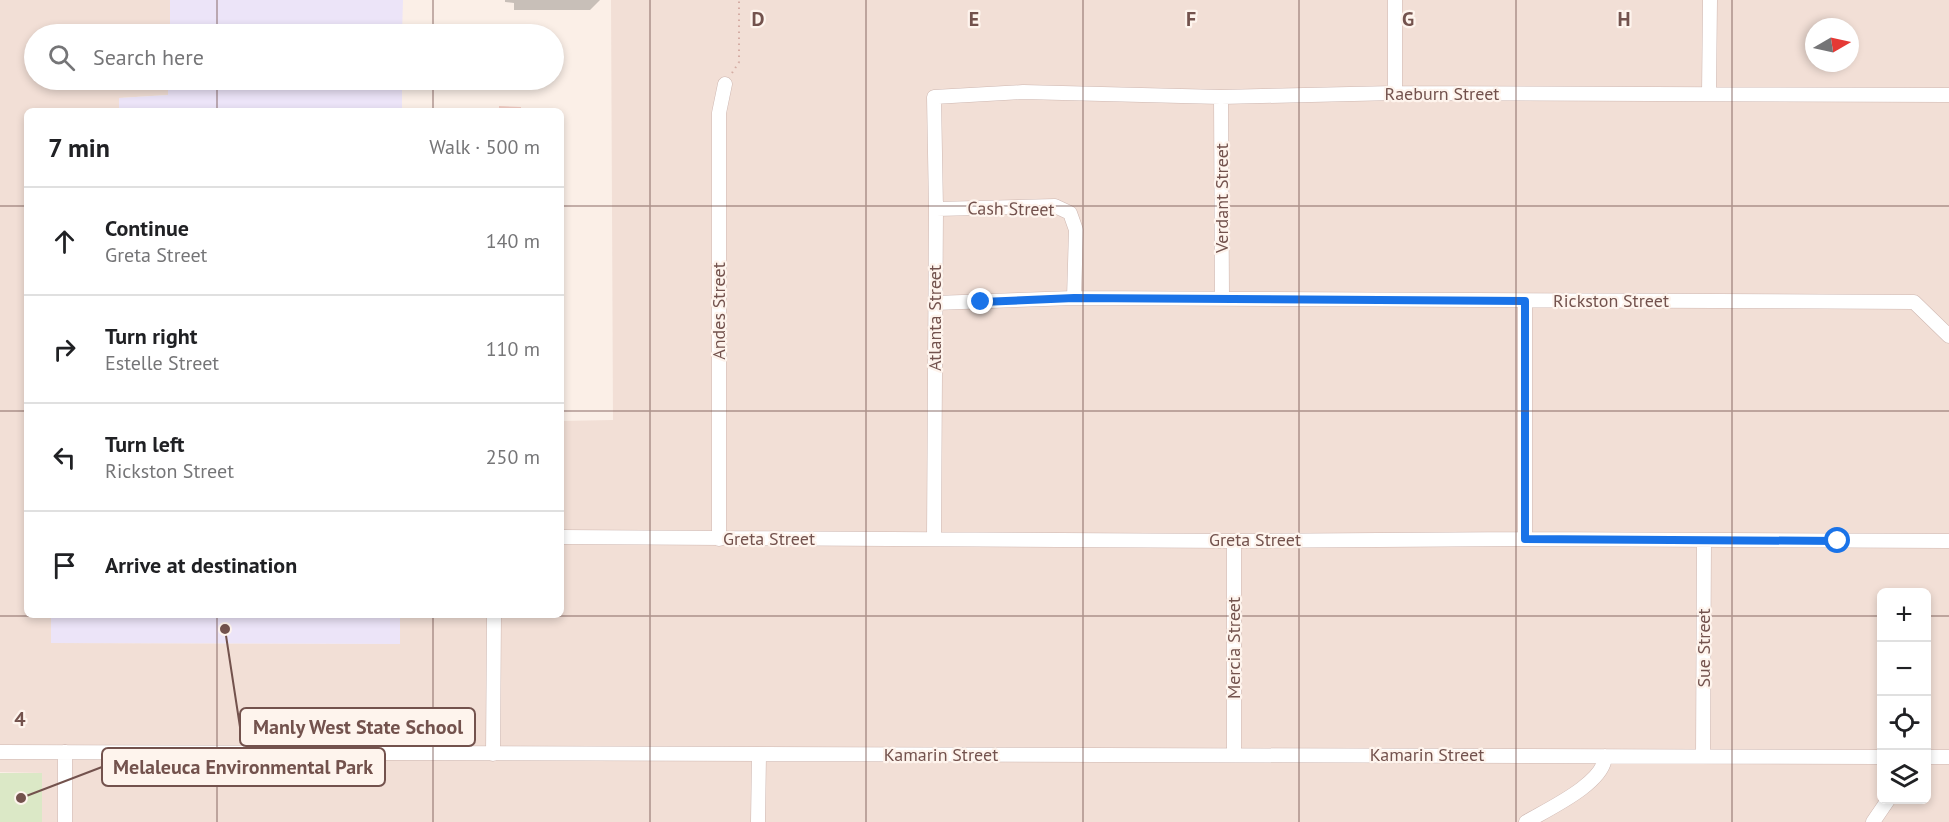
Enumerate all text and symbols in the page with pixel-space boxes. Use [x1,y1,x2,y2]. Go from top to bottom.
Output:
text: D [752,6,765,32]
text: E [969,6,979,32]
text: F [1186,6,1196,32]
text: G [1402,6,1414,32]
text: H [1617,6,1631,32]
north arrow [1805,18,1859,72]
search box [24,24,564,90]
icon: search [45,41,78,74]
text: Search here [93,43,204,71]
street label: Raeburn Street [1385,82,1499,105]
text: 7 min [48,131,110,164]
text: Walk · 500 m [429,134,540,160]
street label: Verdant Street [1210,143,1233,254]
street label: Cash Street [967,196,1055,221]
text: Continue [105,214,189,242]
icon: ahead [48,225,81,258]
text: 140 m [486,228,540,254]
text: Greta Street [105,242,207,268]
street label: Andes Street [707,262,730,360]
street label: Atlanta Street [923,265,946,371]
route end [967,288,993,314]
street label: Rickston Street [1553,289,1669,312]
text: Turn right [105,322,197,350]
icon: right [48,333,81,366]
text: 110 m [486,336,540,362]
text: Estelle Street [105,350,219,376]
text: Turn left [105,430,185,458]
icon: left [48,441,81,474]
text: 250 m [486,444,540,470]
text: Rickston Street [105,458,234,484]
street label: Greta Street [723,527,815,550]
route start [1824,527,1850,553]
street label: Greta Street [1209,528,1301,551]
icon: arrive [48,549,81,582]
text: Arrive at destination [105,551,297,579]
map controls [1877,588,1931,804]
button: + [1877,588,1931,642]
street label: Mercia Street [1222,597,1245,699]
street label: Sue Street [1692,608,1715,688]
button: − [1877,642,1931,696]
button: locate [1877,696,1931,750]
text: 4 [14,706,26,732]
callout: Manly West State School [240,708,475,746]
text: Manly West State School [253,714,463,740]
street label: Kamarin Street [884,743,998,766]
street label: Kamarin Street [1370,743,1484,766]
callout: Melaleuca Environmental Park [102,748,385,786]
button: layers [1877,750,1931,804]
text: Melaleuca Environmental Park [113,754,373,780]

